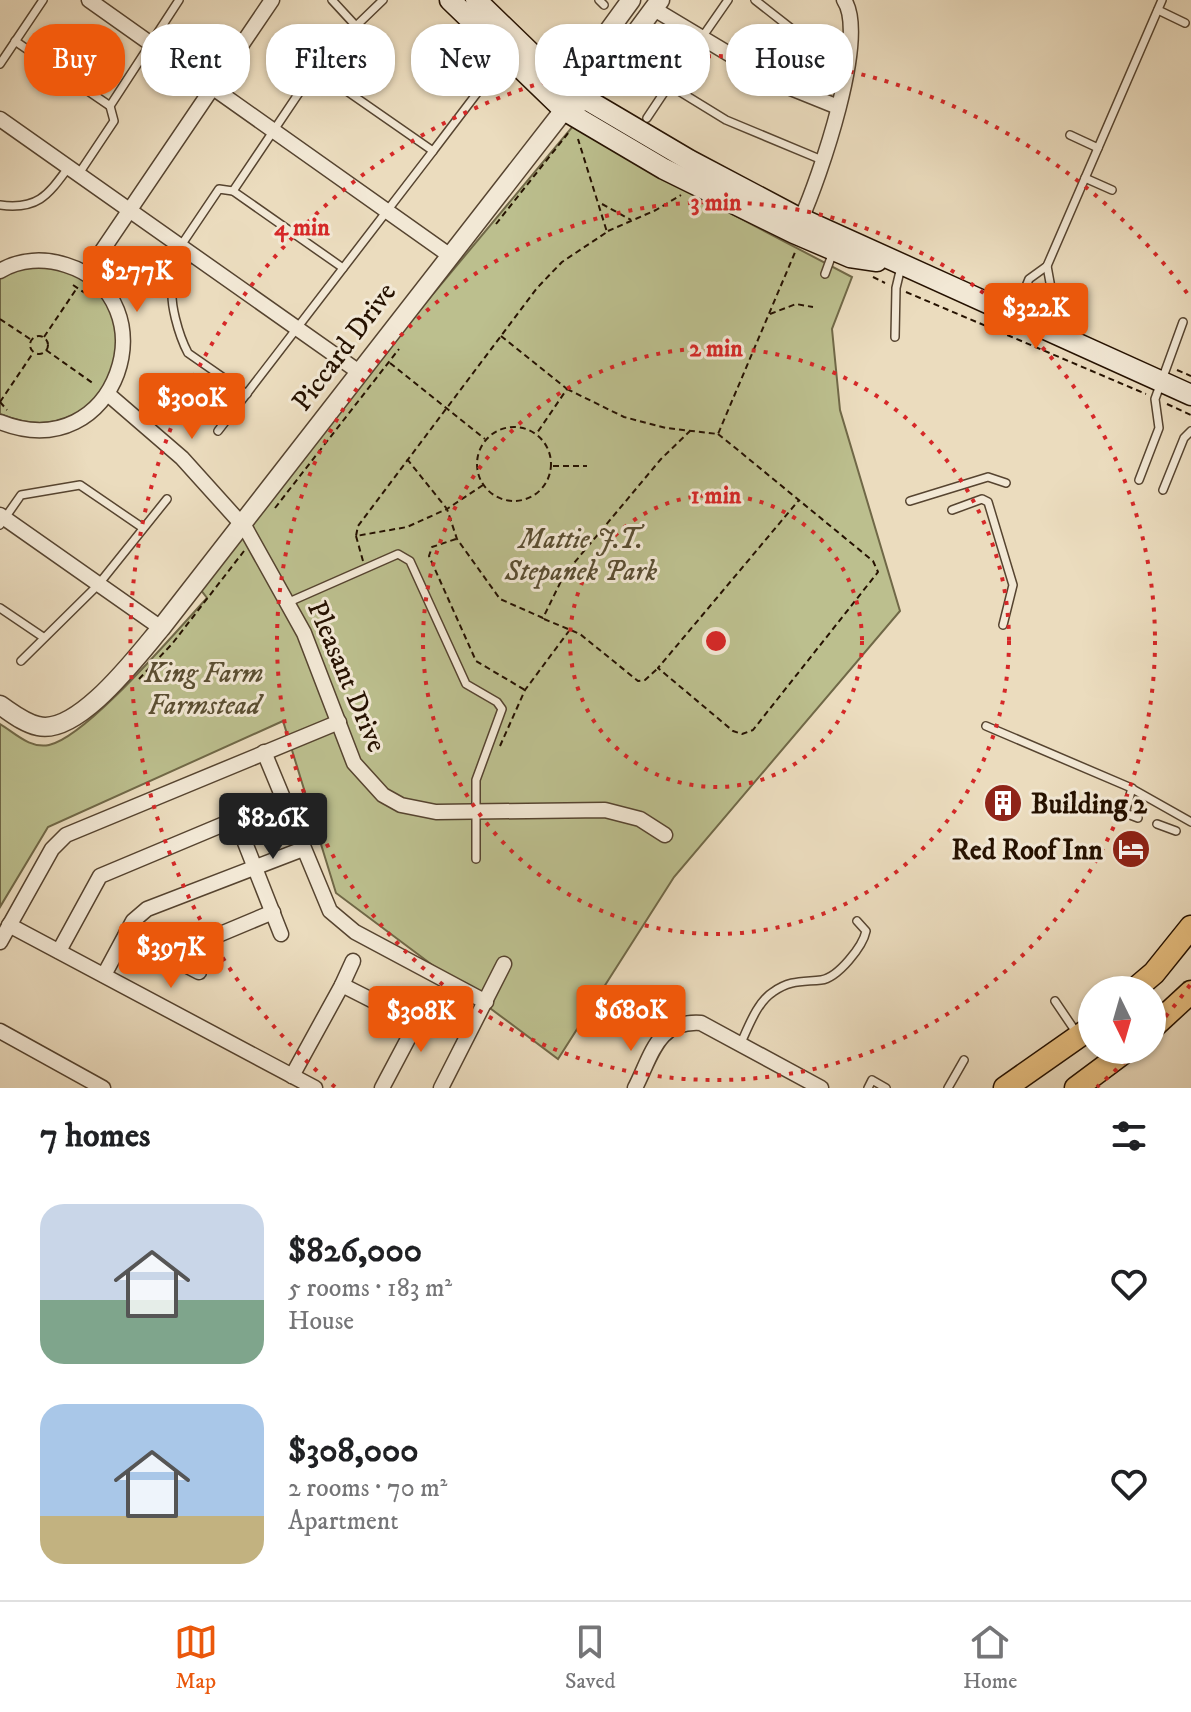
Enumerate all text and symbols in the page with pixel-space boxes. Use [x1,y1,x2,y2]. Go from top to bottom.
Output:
chip: Buy [24,24,125,96]
chip: Rent [141,24,250,96]
chip: Filters [266,24,395,96]
chip: New [411,24,519,96]
chip: Apartment [535,24,710,96]
chip: House [726,24,853,96]
text: 3 min [691,188,742,218]
text: 4 min [274,213,330,243]
pin: $277K [81,246,193,314]
text: $277K [101,255,173,288]
street label: Piccard Drive [284,276,404,418]
pin: $322K [980,283,1092,351]
text: $322K [1002,292,1070,325]
text: 2 min [689,334,743,364]
pin: $300K [136,373,248,441]
text: $300K [157,382,227,415]
text: 1 min [691,481,742,511]
park label: Mattie J.T. Stepanek Park [504,522,658,589]
street label: Pleasant Drive [299,596,394,758]
centre of rings [702,627,730,655]
park label: King Farm Farmstead [144,656,264,723]
building icon: Building 2 [982,782,1024,824]
place label: Building 2 [1031,787,1147,822]
pin: $826K [217,793,329,861]
text: $826K [237,802,309,835]
hotel icon: Red Roof Inn [1110,828,1152,870]
place label: Red Roof Inn [952,833,1103,868]
pin: $397K [115,922,227,990]
text: $397K [137,931,205,964]
north arrow [1078,976,1166,1064]
map controls [1078,976,1166,1064]
pin: $680K [575,985,687,1053]
pin: $308K [365,986,477,1054]
text: $680K [595,994,668,1027]
text: $308K [386,995,456,1028]
icon: filters [1107,1114,1151,1158]
text: 7 homes [40,1115,150,1157]
text: $826,000 [288,1230,422,1272]
icon: home [104,1236,200,1332]
icon: heart [1107,1262,1151,1306]
text: 5 rooms · 183 m² [288,1272,452,1305]
text: House [288,1305,354,1338]
text: $308,000 [288,1430,419,1472]
icon: home [104,1436,200,1532]
icon: heart [1107,1462,1151,1506]
text: 2 rooms · 70 m² [288,1472,447,1505]
text: Apartment [288,1505,399,1538]
tab: Map [174,1620,218,1695]
tab: Saved [565,1620,616,1695]
tab: Home [963,1620,1017,1695]

